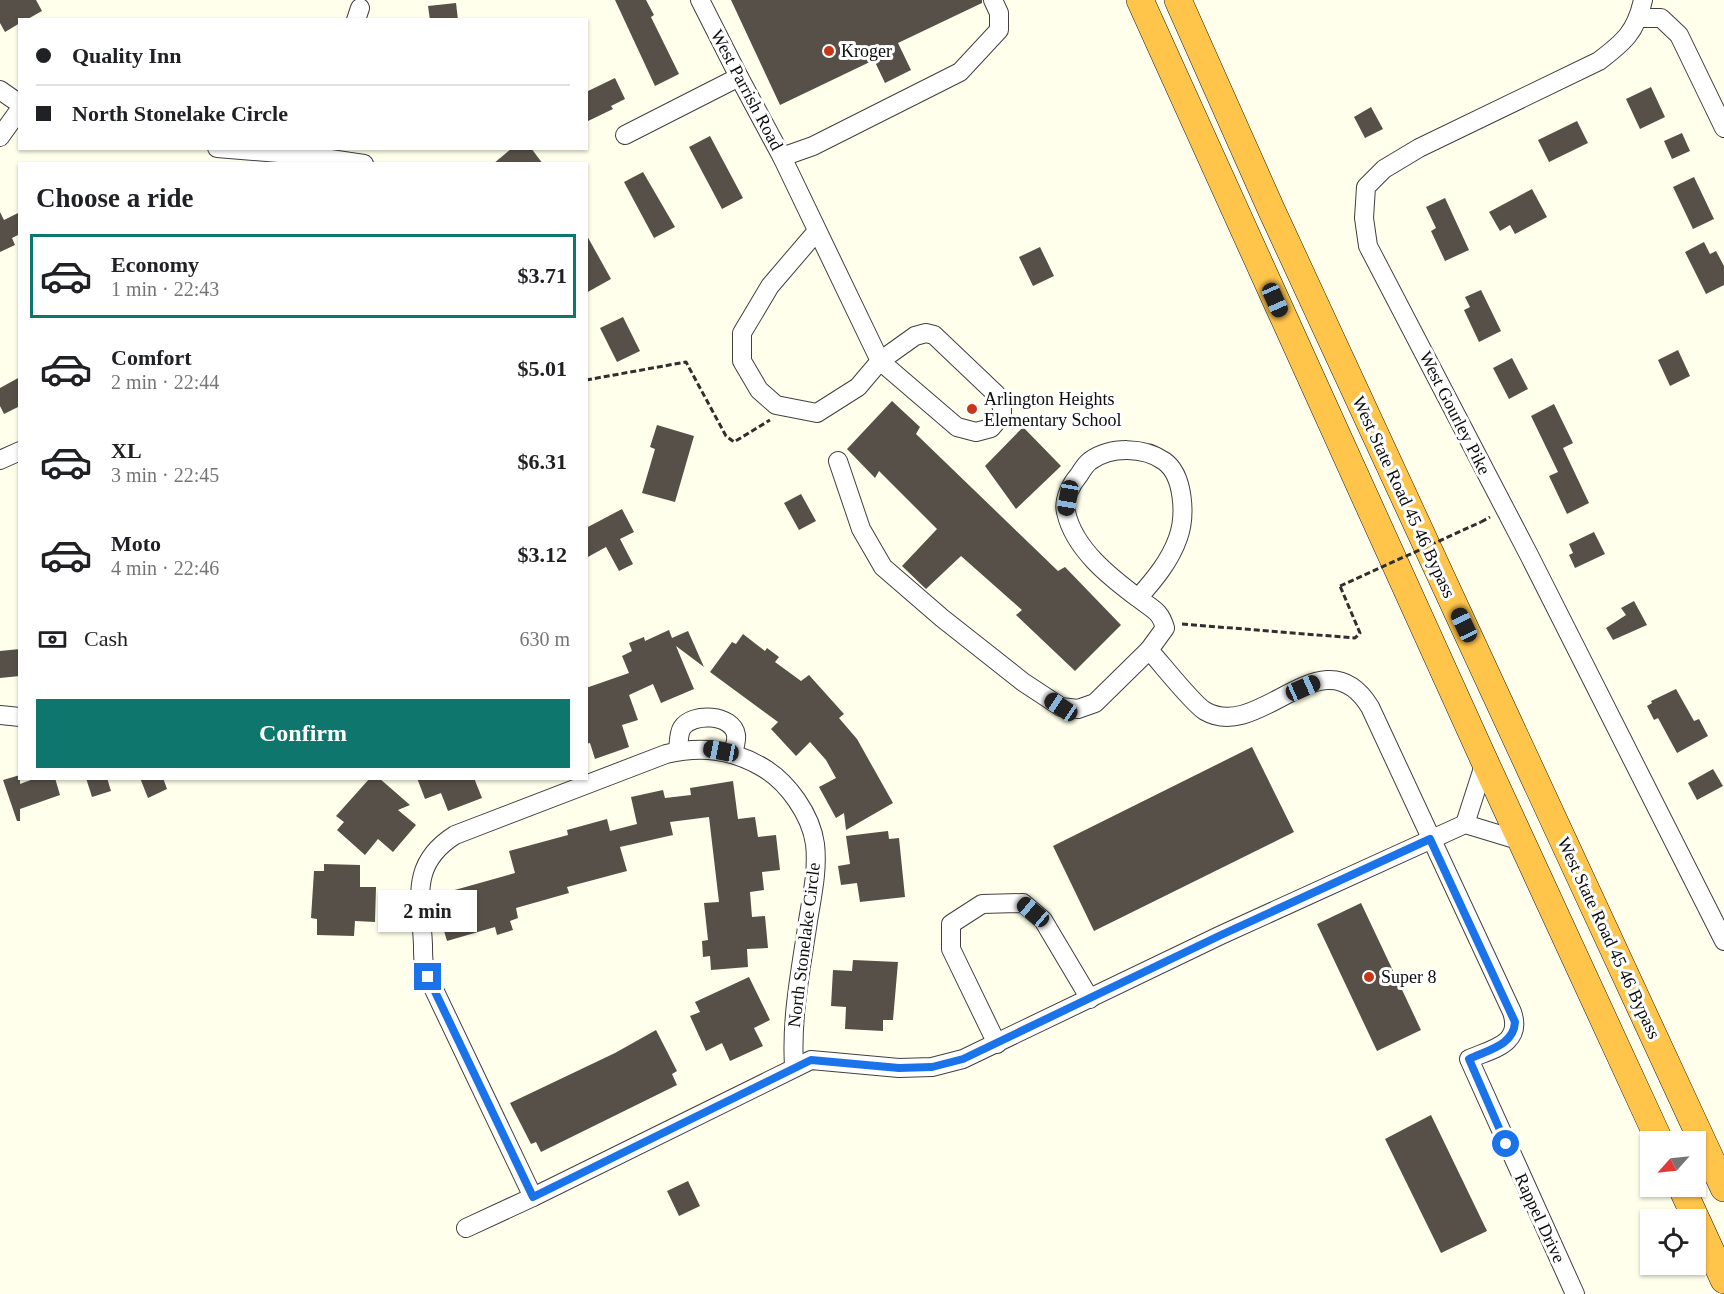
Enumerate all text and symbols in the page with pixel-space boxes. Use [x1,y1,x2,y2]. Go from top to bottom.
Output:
street label: West Parrish Road [707,26,787,154]
place label: Kroger [841,41,892,61]
text: Quality Inn [72,43,181,68]
marker: Kroger [822,44,836,58]
text: North Stonelake Circle [72,101,288,126]
text: Choose a ride [36,183,194,213]
icon: car [39,249,93,303]
text: Economy [111,252,199,277]
text: $3.71 [518,263,567,288]
text: 1 min · 22:43 [111,278,219,300]
car [1259,280,1291,320]
icon: car [39,342,93,396]
text: Comfort [111,345,192,370]
street label: West Gourley Pike [1415,348,1495,478]
text: $5.01 [518,356,567,381]
text: 2 min · 22:44 [111,371,219,393]
place label: Arlington Heights Elementary School [984,389,1121,430]
street label: West State Road 45 46 Bypass [1348,393,1460,601]
marker: Arlington Heights Elementary School [965,402,979,416]
icon: car [39,435,93,489]
text: XL [111,438,142,463]
text: $6.31 [518,449,567,474]
text: 3 min · 22:45 [111,464,219,486]
car [1056,479,1080,517]
icon: car [39,528,93,582]
text: Moto [111,531,161,556]
text: $3.12 [518,542,567,567]
text: 4 min · 22:46 [111,557,219,579]
car [1448,605,1480,645]
icon: cash [36,623,69,656]
text: Cash [84,626,128,651]
text: 630 m [519,628,570,650]
car [1283,672,1323,704]
car [1041,689,1081,725]
button: Confirm [36,699,570,768]
car [702,739,740,763]
street label: West State Road 45 46 Bypass [1553,834,1665,1042]
street label: North Stonelake Circle [784,861,824,1029]
callout: 2 min [378,890,478,932]
car [1013,894,1053,930]
text: 2 min [403,900,452,922]
route end [414,963,441,990]
place label: Super 8 [1381,967,1437,987]
marker: Super 8 [1362,970,1376,984]
route start [1492,1130,1519,1157]
north arrow [1640,1131,1706,1197]
map controls [1640,1131,1706,1275]
street label: Rappel Drive [1511,1170,1569,1266]
button: locate [1640,1209,1706,1275]

